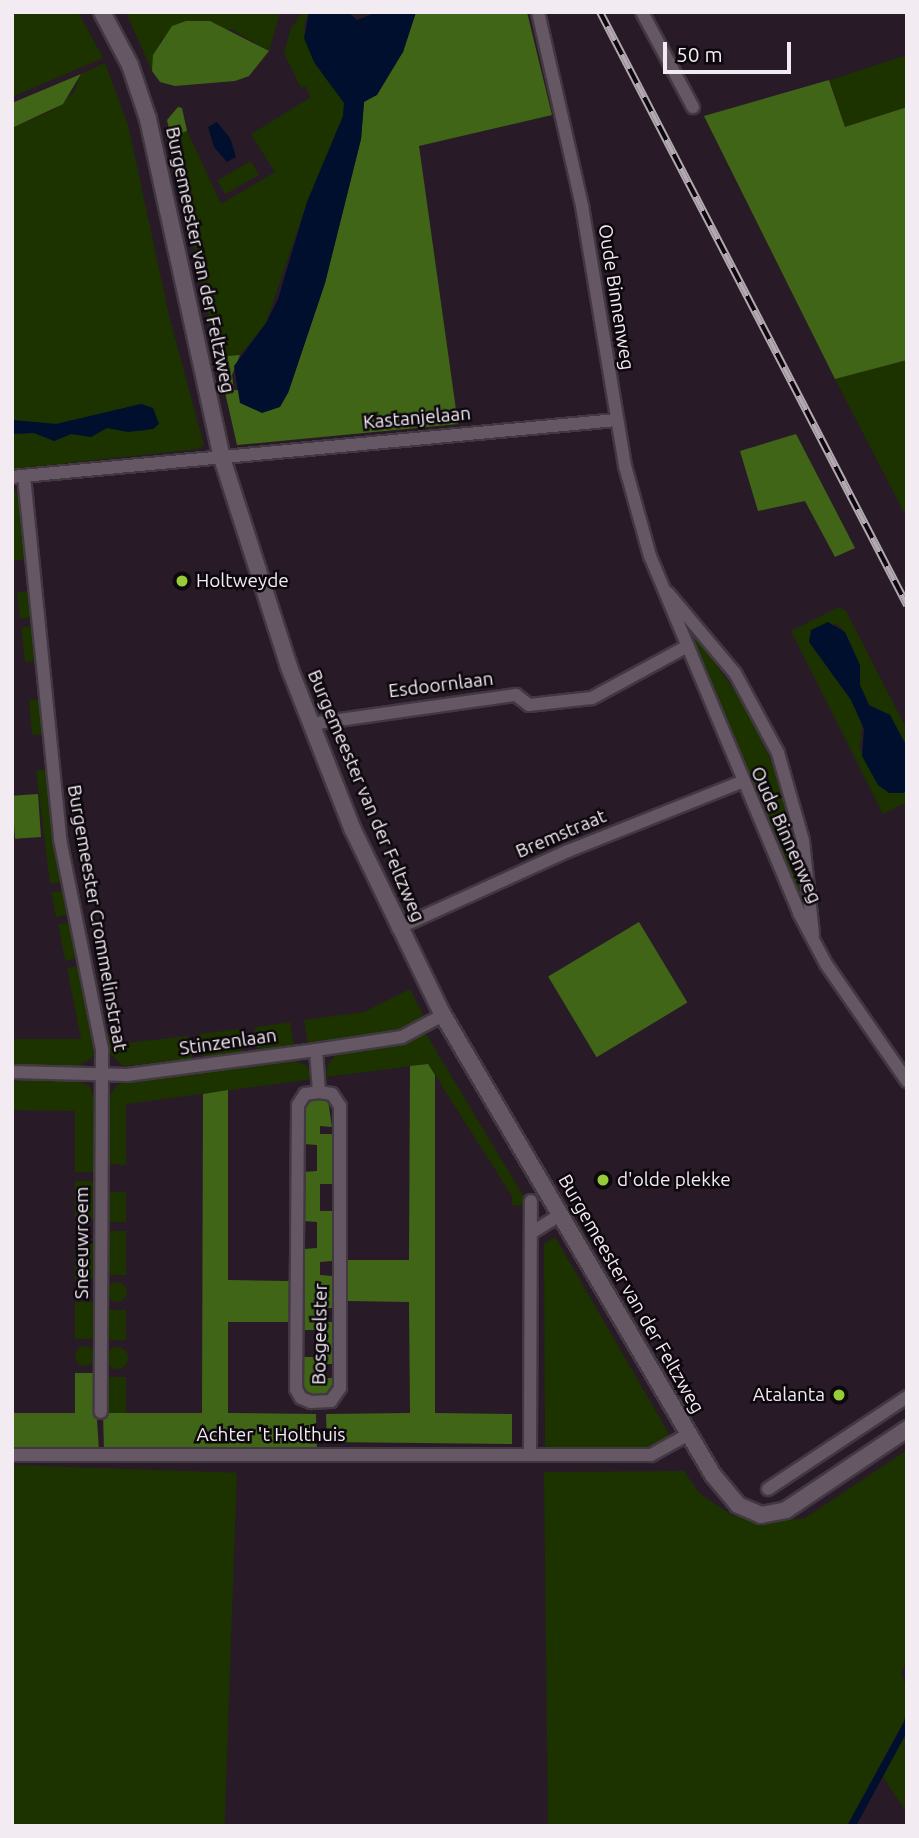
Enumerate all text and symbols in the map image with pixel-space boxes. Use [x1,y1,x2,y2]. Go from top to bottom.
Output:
scale bar [667,28,795,72]
text: 50 m [676,42,723,66]
street label: Burgemeester van der Feltzweg [161,125,239,395]
street label: Oude Binnenweg [593,222,639,372]
street label: Kastanjelaan [362,402,472,434]
place label: Holtweyde [196,570,289,592]
marker: Holtweyde [174,573,190,589]
street label: Burgemeester van der Feltzweg [302,666,430,926]
street label: Esdoornlaan [387,667,495,703]
street label: Oude Binnenweg [746,763,826,907]
street label: Burgemeester Crommelinstraat [62,783,132,1053]
street label: Bremstraat [512,805,610,863]
street label: Stinzenlaan [178,1024,278,1060]
place label: d'olde plekke [617,1169,731,1191]
street label: Burgemeester van der Feltzweg [553,1171,709,1417]
marker: d'olde plekke [595,1172,611,1188]
street label: Sneeuwroem [71,1187,93,1299]
street label: Bosgeelster [308,1283,332,1385]
place label: Atalanta [753,1384,825,1406]
marker: Atalanta [831,1387,847,1403]
street label: Achter 't Holthuis [196,1424,346,1446]

